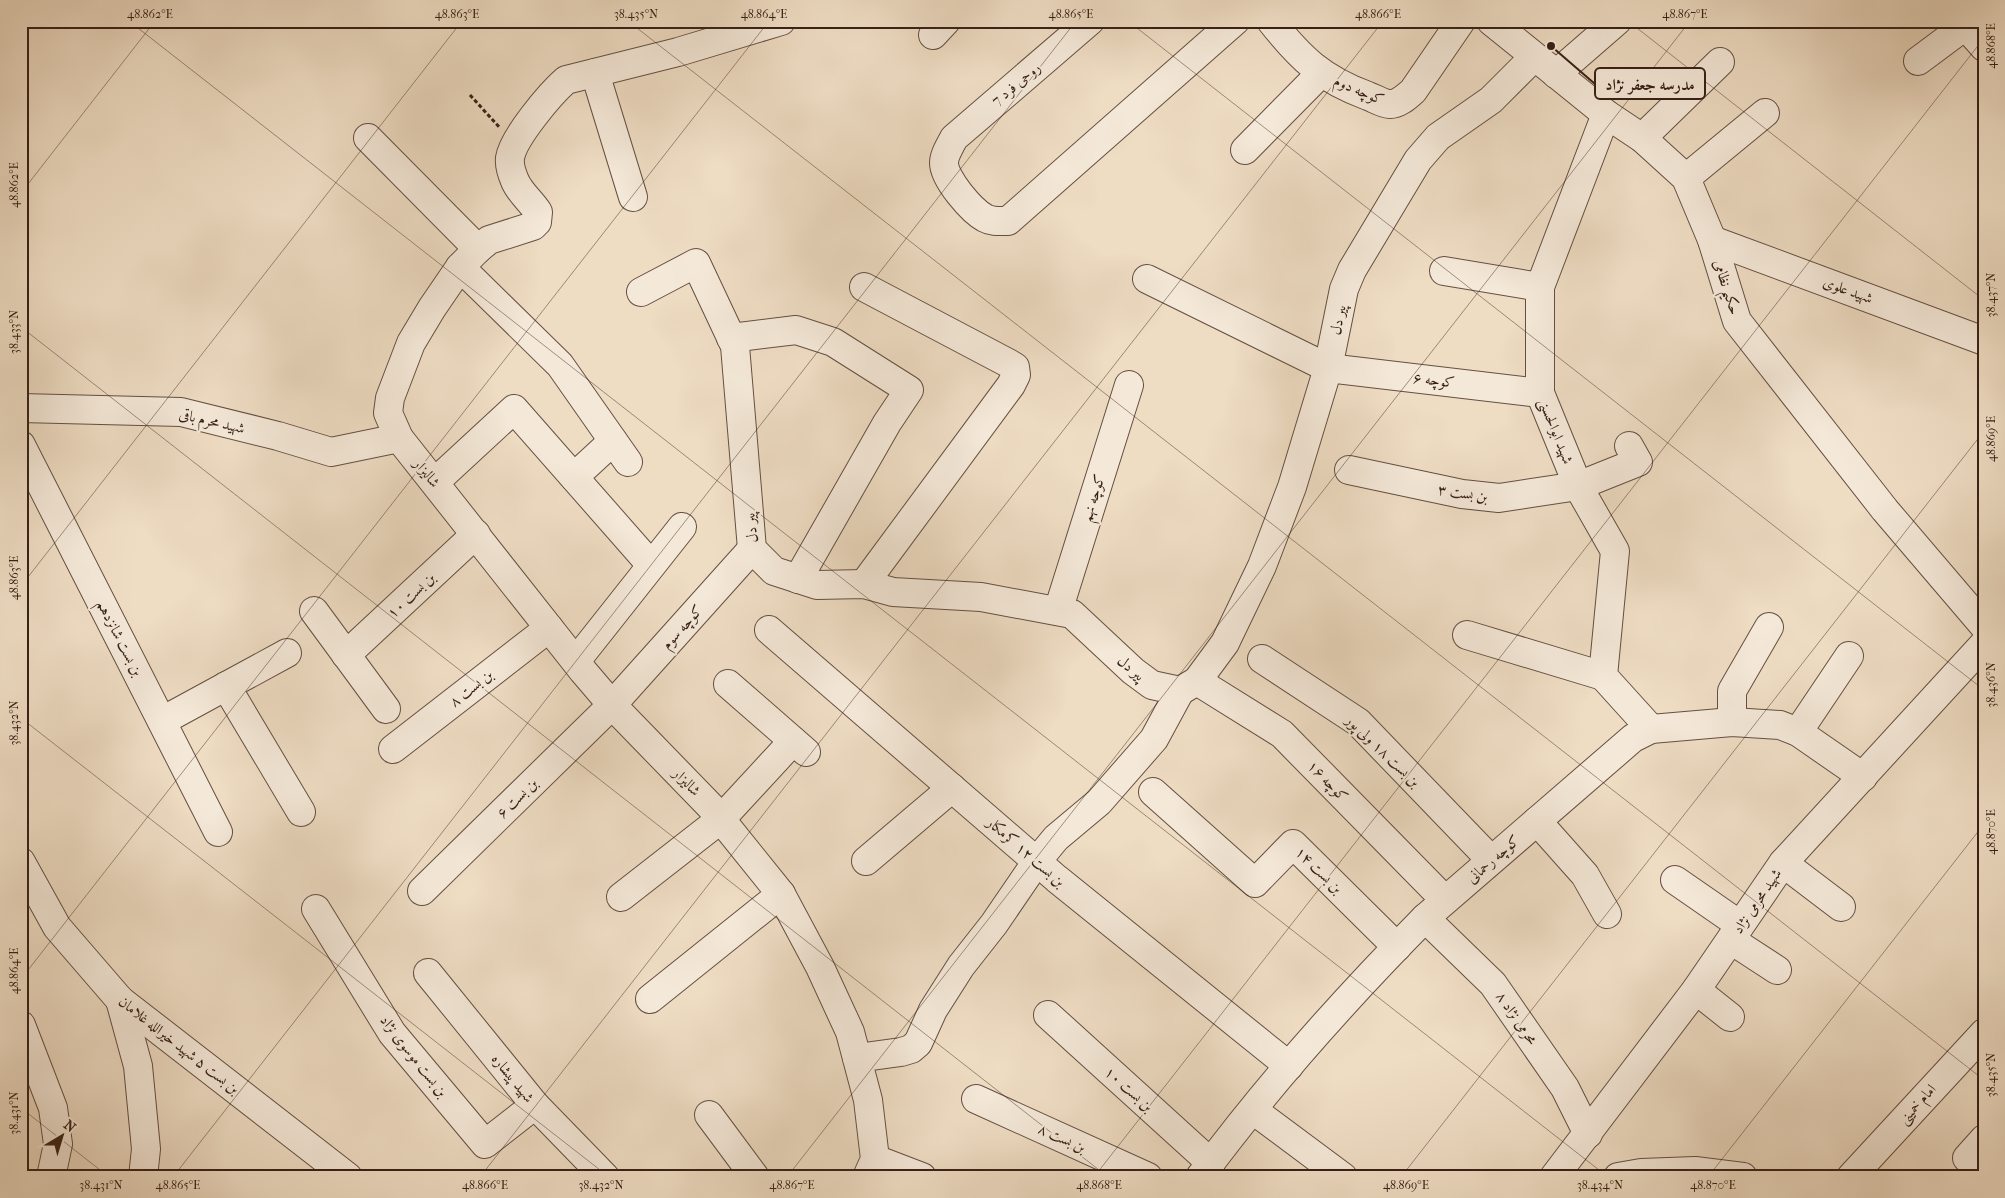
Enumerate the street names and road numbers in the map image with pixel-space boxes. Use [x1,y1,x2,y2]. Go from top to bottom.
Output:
street label: روحی فرد 7 [988,58,1045,110]
street label: کوچه دوم [1330,71,1387,112]
street label: حکیم نظامی [1704,257,1744,319]
street label: شهید علوی [1820,273,1875,308]
street label: پیر دل [1326,302,1352,337]
street label: کوچه ۶ [1412,369,1456,393]
street label: شهید ابوالحسنی [1533,395,1577,467]
street label: شهید محرم باقی [176,405,247,441]
street label: شالیزار [409,453,444,491]
street label: کوچه نهم [1077,472,1114,525]
street label: بن بست ۳ [1437,480,1489,506]
street label: پیر دل [740,511,764,544]
street label: بن بست ۱۰ [383,568,439,622]
street label: بن بست شانزدهم [89,597,147,682]
street label: کوچه سوم [657,601,710,656]
street label: پیر دل [1112,651,1149,687]
street label: بن بست ۸ [446,665,497,711]
street label: بن بست ۱۸ ولی پور [1339,710,1424,793]
street label: کوچه ۱۶ [1303,757,1352,807]
street label: شالیزار [668,763,705,800]
street label: بن بست ۶ [493,774,542,822]
street label: بن بست ۱۲ کرمکار [982,812,1069,891]
street label: کوچه رحمانی [1463,831,1525,888]
street label: بن بست ۱۴ [1292,843,1346,897]
street label: شهید محرمی نژاد [1729,865,1786,937]
street label: محرمی نژاد ۸ [1491,988,1542,1049]
street label: بن بست ۵ شهید خیرالله غلامان [114,992,243,1099]
street label: بن بست موسوی نژاد [376,1011,452,1101]
street label: شهید پیشاره [487,1050,538,1107]
street label: بن بست ۱۰ [1101,1063,1157,1116]
street label: امام خمینی [1894,1080,1943,1131]
street label: بن بست ۸ [1035,1120,1089,1157]

